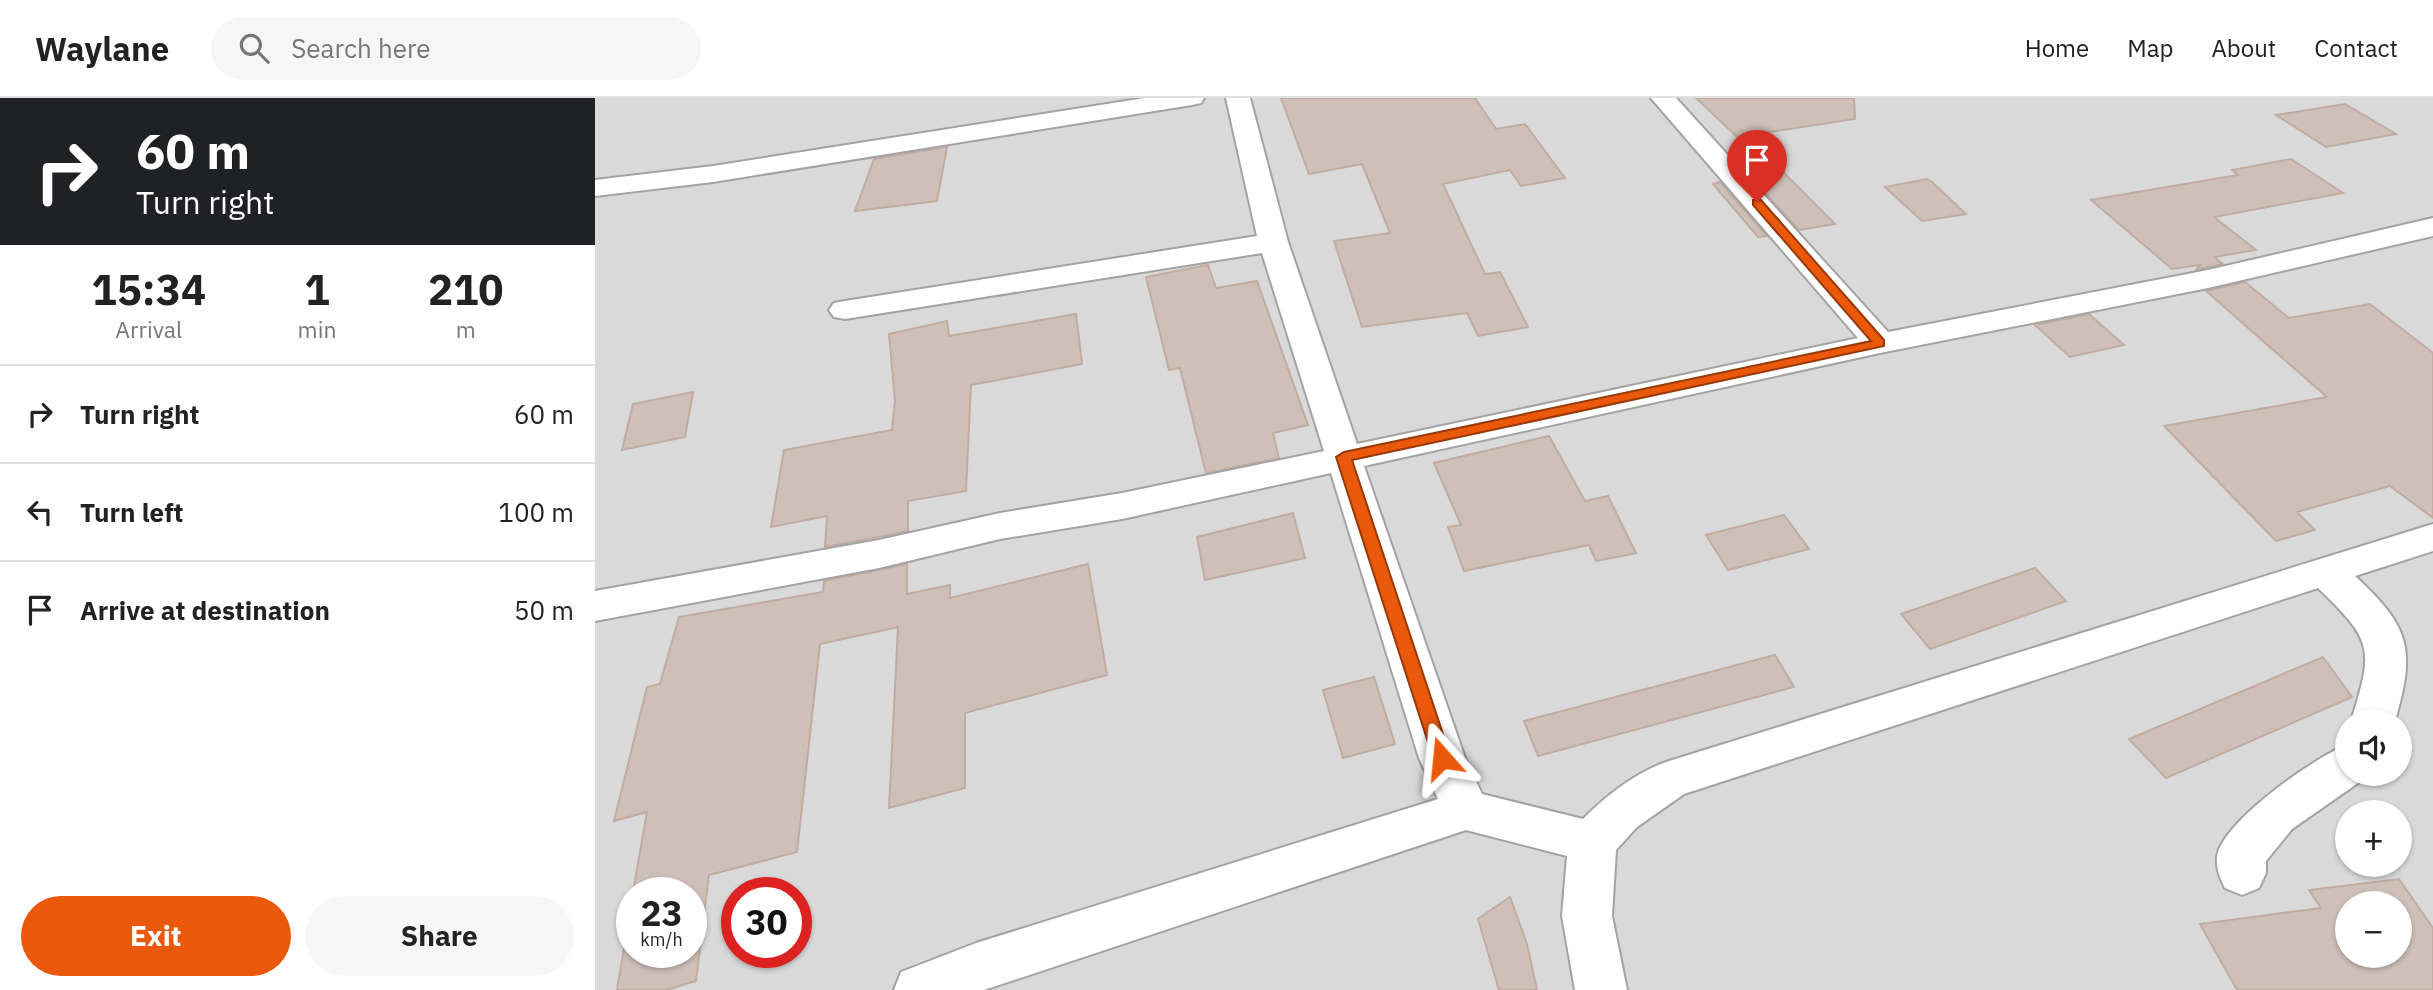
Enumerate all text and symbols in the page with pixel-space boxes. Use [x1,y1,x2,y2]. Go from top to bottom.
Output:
search box [211,17,701,80]
text: Waylane [35,27,169,70]
icon: search [235,29,273,67]
text: Search here [291,31,431,65]
text: Home [2025,32,2089,64]
text: Map [2127,32,2173,64]
text: About [2211,32,2276,64]
text: Contact [2314,32,2398,64]
text: 60 m [136,119,250,182]
icon: right [21,126,112,217]
pin [1727,130,1787,202]
icon: arrive [1738,141,1776,179]
text: Turn right [136,181,274,223]
text: 15:34 [91,262,206,317]
text: 1 [304,262,330,317]
text: 210 [428,262,504,317]
text: Arrival [115,314,182,344]
text: min [298,314,336,344]
text: m [456,314,476,344]
icon: right [21,395,59,433]
text: Turn right [80,397,199,431]
text: 60 m [514,397,574,431]
icon: left [21,493,59,531]
text: Turn left [80,495,183,529]
text: 100 m [498,495,574,529]
icon: arrive [21,591,59,629]
text: Arrive at destination [80,593,330,627]
text: 50 m [514,593,574,627]
map controls [2335,709,2412,968]
button: sound [2335,709,2412,786]
position arrow [1405,721,1479,795]
button: + [2335,800,2412,877]
speed limit sign: 30 [721,877,812,968]
text: 23 [640,890,683,936]
button: − [2335,891,2412,968]
button: Exit [21,896,291,976]
button: Share [305,896,574,976]
text: km/h [640,928,683,951]

